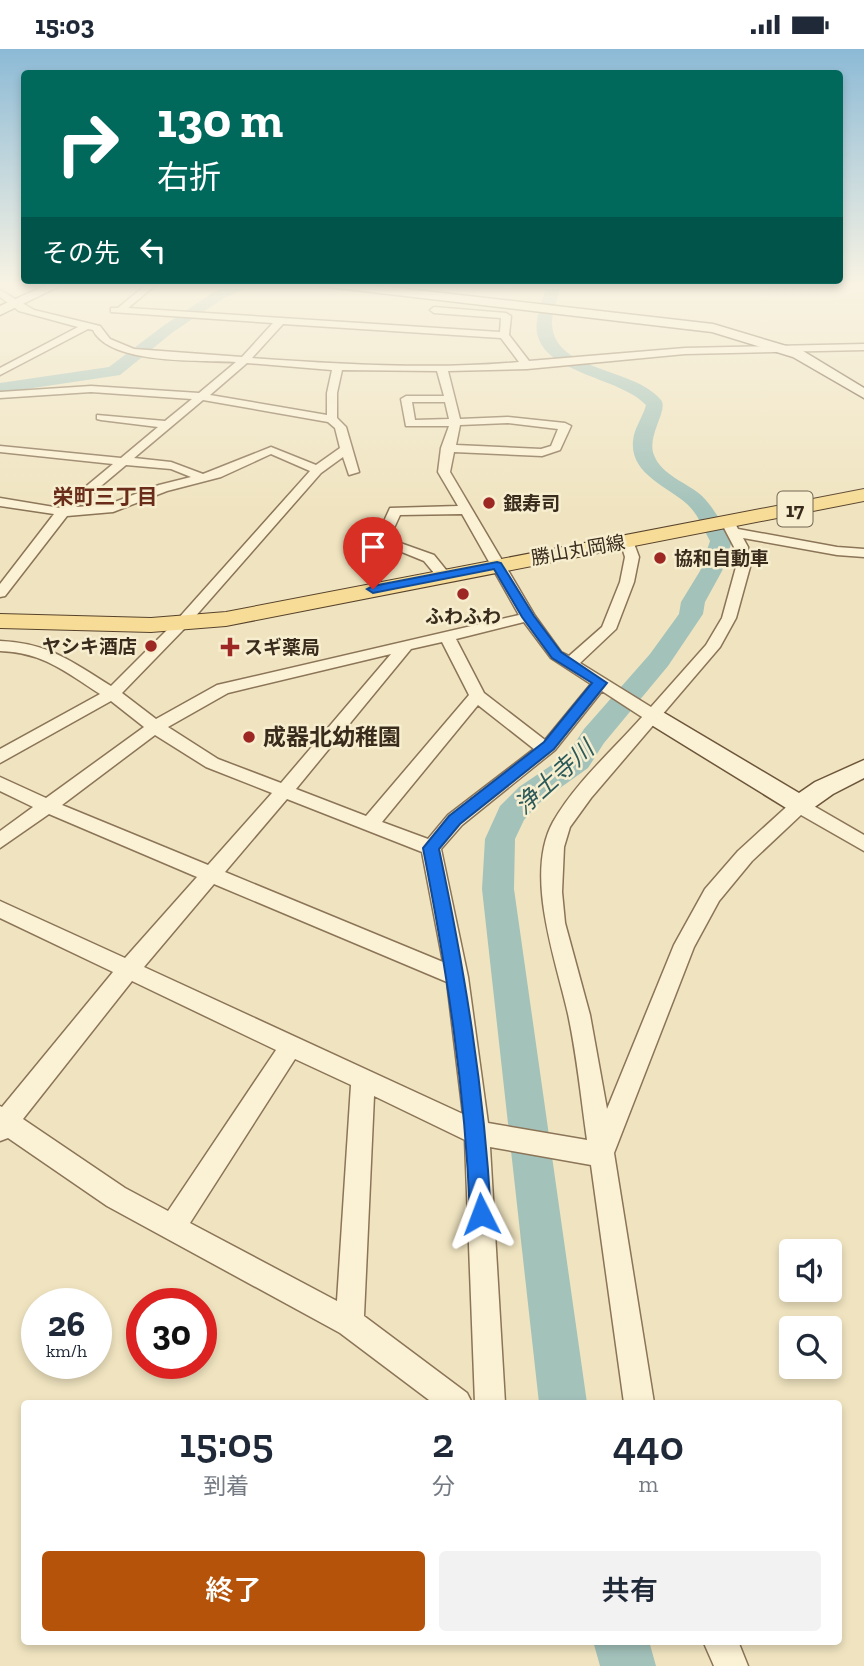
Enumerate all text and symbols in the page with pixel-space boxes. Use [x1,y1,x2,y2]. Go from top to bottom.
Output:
text: 15:03 [35,9,94,41]
text: 130 m [157,91,283,150]
icon: right [42,98,133,189]
text: 右折 [157,158,221,196]
icon: left [134,231,172,269]
text: その先 [42,237,120,269]
district label: 栄町三丁目 [53,484,158,509]
road number: 17 [778,491,812,526]
place label: 銀寿司 [503,492,560,515]
marker: 銀寿司 [481,495,497,511]
pin [343,517,403,589]
icon: arrive [354,528,392,566]
street label: 勝山丸岡線 [529,530,627,570]
place label: 協和自動車 [674,547,769,570]
marker: 協和自動車 [652,550,668,566]
marker: ふわふわ [455,586,471,602]
place label: ふわふわ [425,605,501,628]
place label: ヤシキ酒店 [42,635,137,658]
place label: スギ薬局 [244,636,320,659]
marker: ヤシキ酒店 [143,638,159,654]
marker: スギ薬局 [222,639,238,655]
place label: 成器北幼稚園 [263,723,401,751]
marker: 成器北幼稚園 [241,729,257,745]
water label: 浄土寺川 [509,732,602,820]
position arrow [444,1177,518,1251]
map controls [779,1239,842,1379]
button: sound [779,1239,842,1302]
speed limit sign: 30 [126,1288,217,1379]
text: 26 [48,1303,85,1345]
button: search [779,1316,842,1379]
text: km/h [46,1340,87,1362]
text: 15:05 [179,1417,274,1468]
text: 2 [432,1417,454,1468]
text: 440 [613,1420,684,1471]
text: m [638,1470,658,1498]
text: 到着 [203,1472,249,1500]
text: 分 [432,1472,455,1500]
button: 終了 [42,1551,425,1631]
button: 共有 [439,1551,821,1631]

